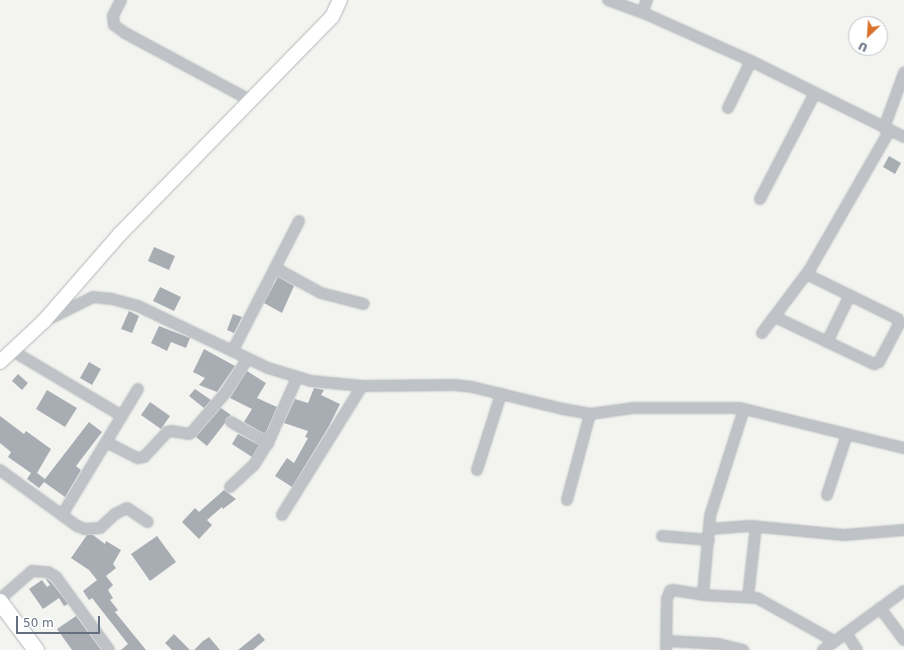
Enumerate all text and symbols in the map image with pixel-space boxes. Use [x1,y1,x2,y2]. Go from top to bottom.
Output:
north arrow [848,16,888,56]
text: U [856,39,870,54]
scale bar [18,608,102,634]
text: 50 m [23,616,54,630]

